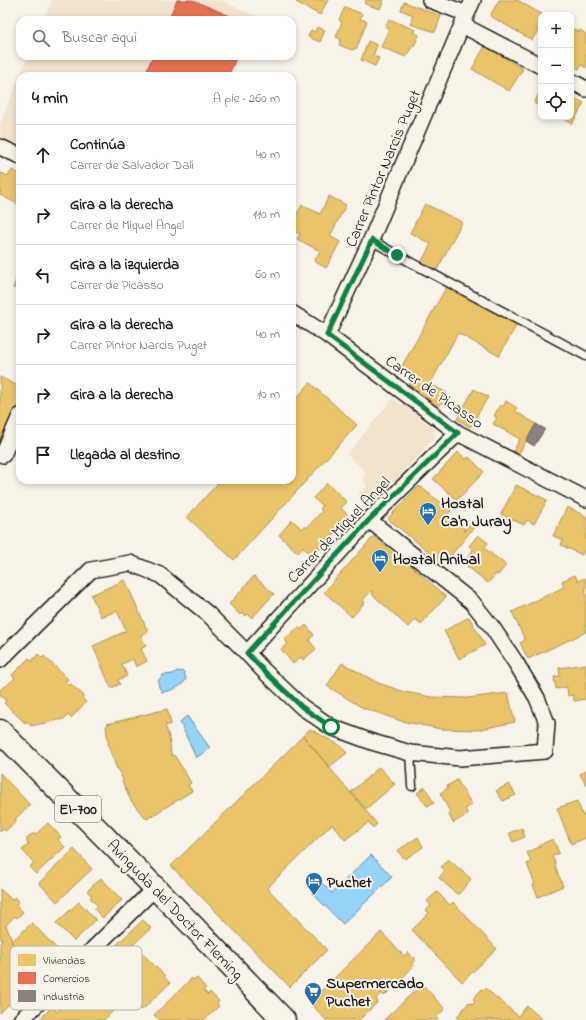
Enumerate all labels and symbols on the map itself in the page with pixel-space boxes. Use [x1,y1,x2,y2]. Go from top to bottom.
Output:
street label: Carrer Pintor Narcis Puget [340,86,428,251]
route end [388,246,406,264]
street label: Carrer de Picasso [380,350,488,435]
street label: Carrer de Miquel Angel [282,471,397,589]
place label: Hostal Ca'n Juray [441,492,511,535]
hotel icon: Hostal Ca'n Juray [418,501,438,526]
hotel icon: Hostal Anibal [370,548,390,573]
place label: Hostal Anibal [393,548,480,572]
route start [322,718,340,736]
road number: EI-700 [55,796,101,822]
street label: Avinguda del Doctor Fleming [101,834,249,986]
hotel icon: Puchet [304,871,324,896]
place label: Puchet [327,871,372,895]
legend [10,946,142,1010]
text: Viviendas [42,953,85,969]
text: Comercios [43,971,90,987]
place label: Supermercado Puchet [326,972,424,1014]
supermarket icon: Supermercado Puchet [303,981,323,1006]
text: Industria [43,989,84,1005]

